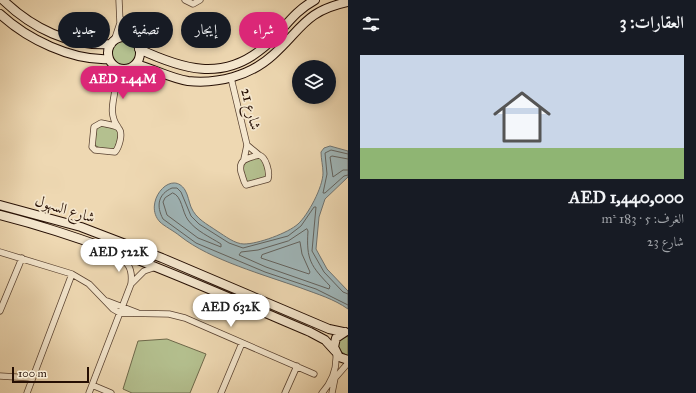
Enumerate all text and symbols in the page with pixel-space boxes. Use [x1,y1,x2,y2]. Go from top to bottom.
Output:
chip: جديد [58,12,110,48]
chip: تصفية [118,12,173,48]
chip: إيجار [181,12,231,48]
chip: شراء [239,12,288,48]
text: العقارات: 3 [620,12,684,33]
icon: filters [360,13,382,35]
map controls [292,60,336,104]
button: layers [292,60,336,104]
pin: AED 1.44M [77,66,169,100]
text: AED 1.44M [90,71,156,87]
icon: home [486,81,558,153]
street label: شارع 21 [233,86,265,133]
text: AED 1,440,000 [569,187,684,208]
street label: شارع السهول [32,191,97,230]
text: الغرف: 5 · 183 m² [602,211,684,227]
text: شارع 23 [647,234,684,250]
pin: AED 522K [78,239,160,273]
text: AED 522K [89,244,149,260]
pin: AED 632K [190,294,272,328]
text: AED 632K [202,299,260,315]
scale bar [12,365,89,384]
text: 100 m [18,367,47,380]

